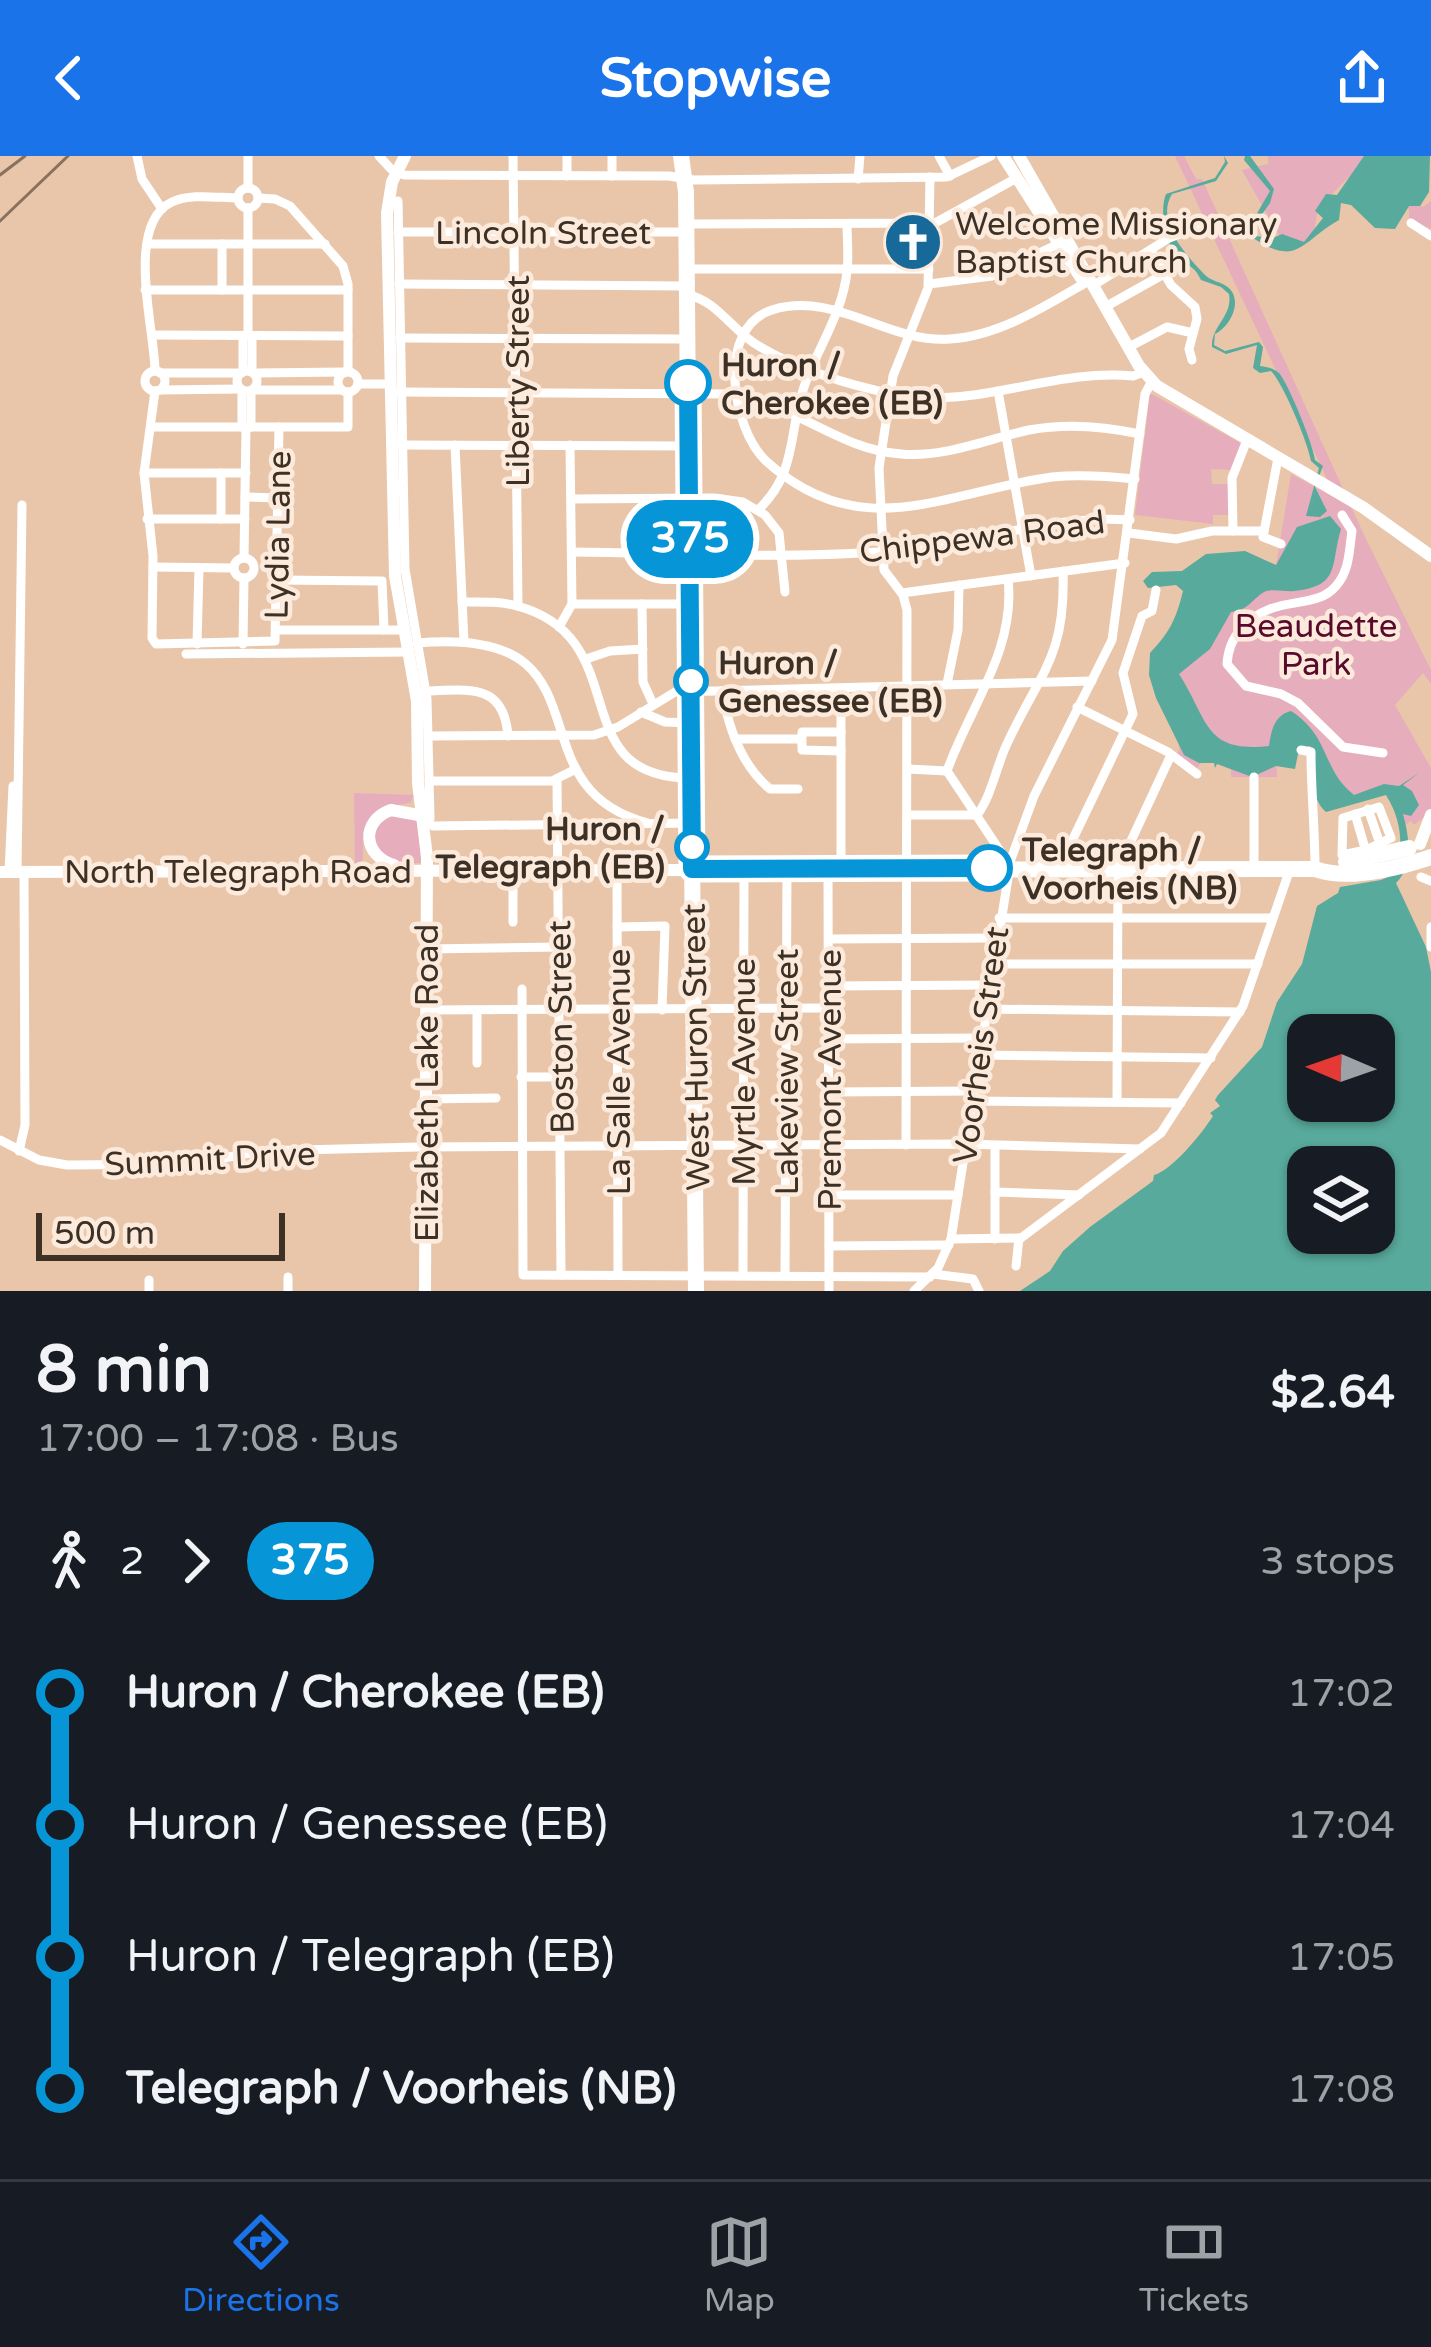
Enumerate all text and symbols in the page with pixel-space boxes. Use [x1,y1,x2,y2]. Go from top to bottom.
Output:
icon: back [36,45,102,111]
icon: share [1329,45,1395,111]
text: Stopwise [600,46,831,111]
place label: Welcome Missionary Baptist Church [955,205,1278,282]
church icon: Welcome Missionary Baptist Church [882,211,944,273]
street label: Lincoln Street [435,214,651,253]
street label: Liberty Street [499,275,538,487]
place label: Huron / Cherokee (EB) [721,346,943,423]
marker: Huron / Cherokee (EB) [666,361,710,405]
street label: Lydia Lane [258,450,299,620]
line badge: 375 [621,500,759,578]
street label: Chippewa Road [857,503,1107,572]
text: 375 [650,513,730,564]
park label: Beaudette Park [1234,607,1398,684]
place label: Huron / Genessee (EB) [718,644,943,721]
marker: Huron / Genessee (EB) [675,665,707,697]
place label: Huron / Telegraph (EB) [434,810,665,887]
marker: Huron / Telegraph (EB) [676,831,708,863]
place label: Telegraph / Voorheis (NB) [1021,831,1237,908]
marker: Telegraph / Voorheis (NB) [967,846,1011,890]
street label: North Telegraph Road [64,853,412,892]
street label: West Huron Street [674,903,719,1191]
street label: Boston Street [540,920,583,1134]
street label: Elizabeth Lake Road [408,924,447,1242]
street label: Voorheis Street [946,924,1017,1167]
street label: Lakeview Street [768,948,807,1196]
street label: La Salle Avenue [600,949,639,1195]
street label: Premont Avenue [811,949,850,1211]
street label: Myrtle Avenue [725,958,764,1186]
north arrow [1287,1014,1395,1122]
map controls [1287,1014,1395,1254]
street label: Summit Drive [103,1134,317,1185]
button: layers [1287,1146,1395,1254]
scale bar [36,1207,285,1260]
text: 500 m [54,1214,155,1253]
text: 8 min [36,1330,212,1410]
text: $2.64 [1271,1366,1395,1420]
text: 17:00 – 17:08 · Bus [36,1415,399,1462]
icon: walk [36,1528,102,1594]
icon: forward [163,1528,229,1594]
text: 375 [271,1535,350,1586]
text: 2 [120,1538,145,1585]
text: 3 stops [1260,1538,1395,1585]
text: Huron / Cherokee (EB) [126,1666,604,1720]
text: 17:02 [1287,1670,1395,1717]
text: Huron / Genessee (EB) [126,1798,608,1852]
text: 17:04 [1287,1802,1395,1849]
text: Huron / Telegraph (EB) [126,1930,615,1984]
text: 17:05 [1287,1934,1395,1981]
text: Telegraph / Voorheis (NB) [126,2062,676,2116]
text: 17:08 [1287,2066,1395,2113]
tab: Directions [182,2209,340,2320]
tab: Map [704,2209,775,2320]
tab: Tickets [1139,2209,1249,2320]

